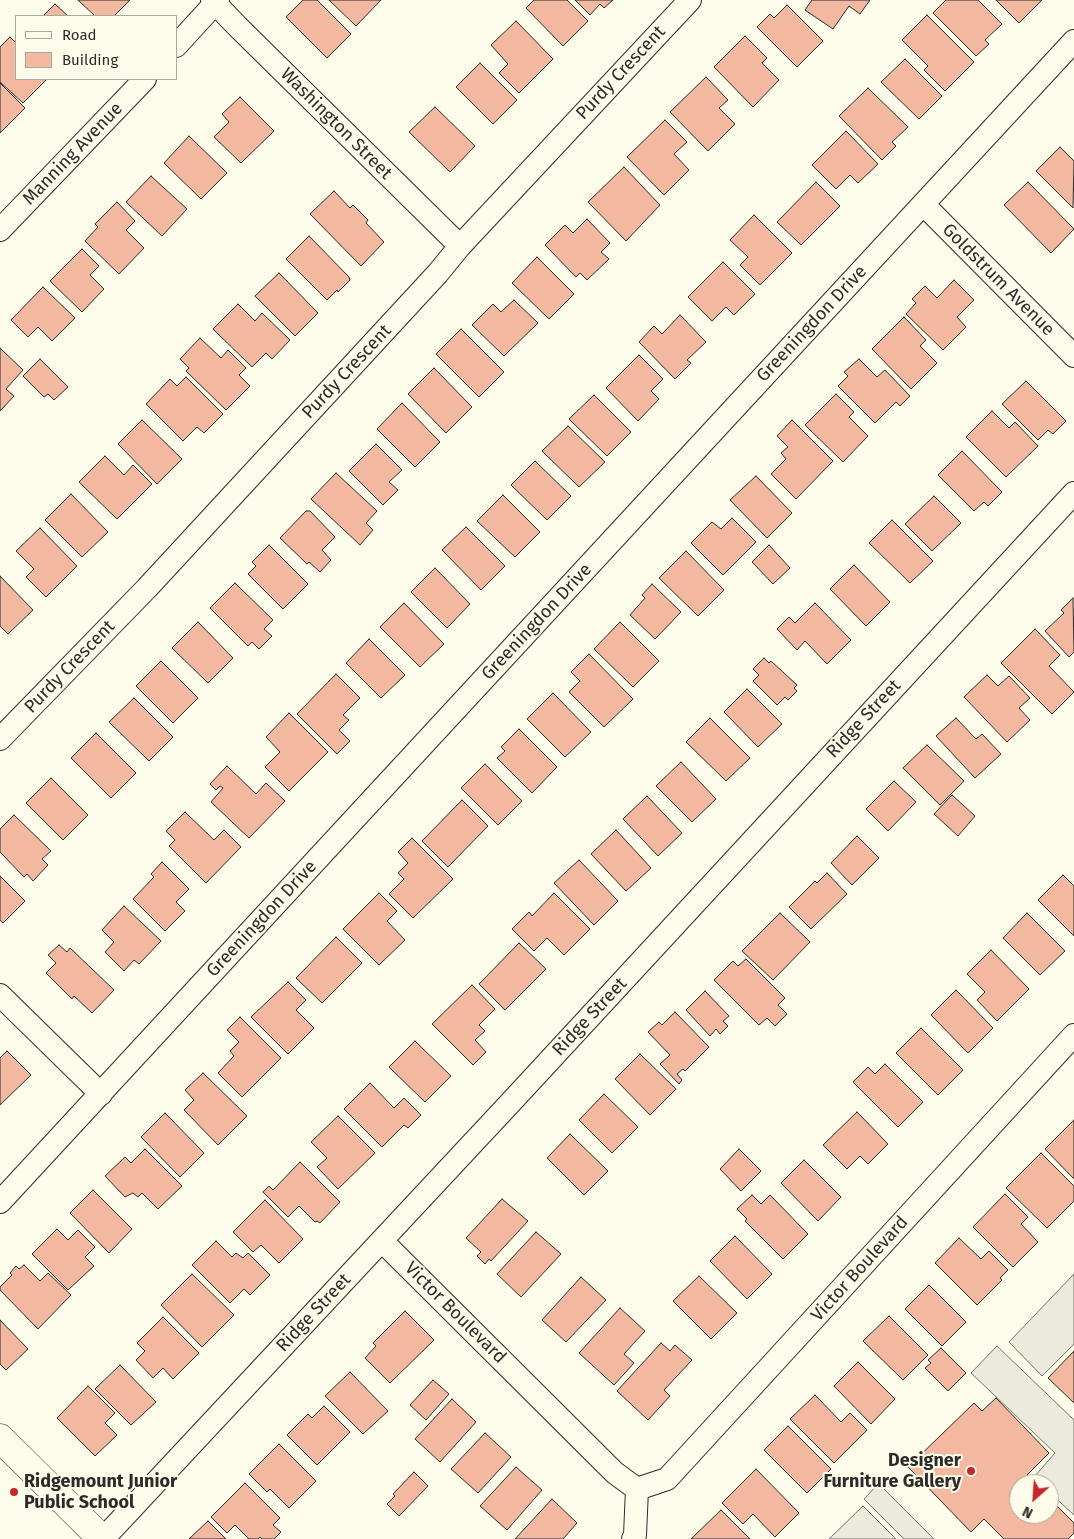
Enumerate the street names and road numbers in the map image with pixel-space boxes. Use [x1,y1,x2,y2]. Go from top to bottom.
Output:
street label: Purdy Crescent [572,21,670,125]
street label: Washington Street [276,64,396,184]
street label: Manning Avenue [19,98,127,210]
street label: Goldstrum Avenue [937,219,1059,341]
street label: Greeningdon Drive [752,261,872,387]
street label: Purdy Crescent [298,320,396,424]
street label: Greeningdon Drive [477,559,597,685]
street label: Purdy Crescent [20,616,120,718]
street label: Ridge Street [822,675,906,763]
street label: Greeningdon Drive [202,856,322,982]
street label: Ridge Street [548,973,632,1061]
street label: Victor Boulevard [807,1212,913,1326]
street label: Victor Boulevard [400,1258,510,1368]
street label: Ridge Street [272,1269,356,1357]

